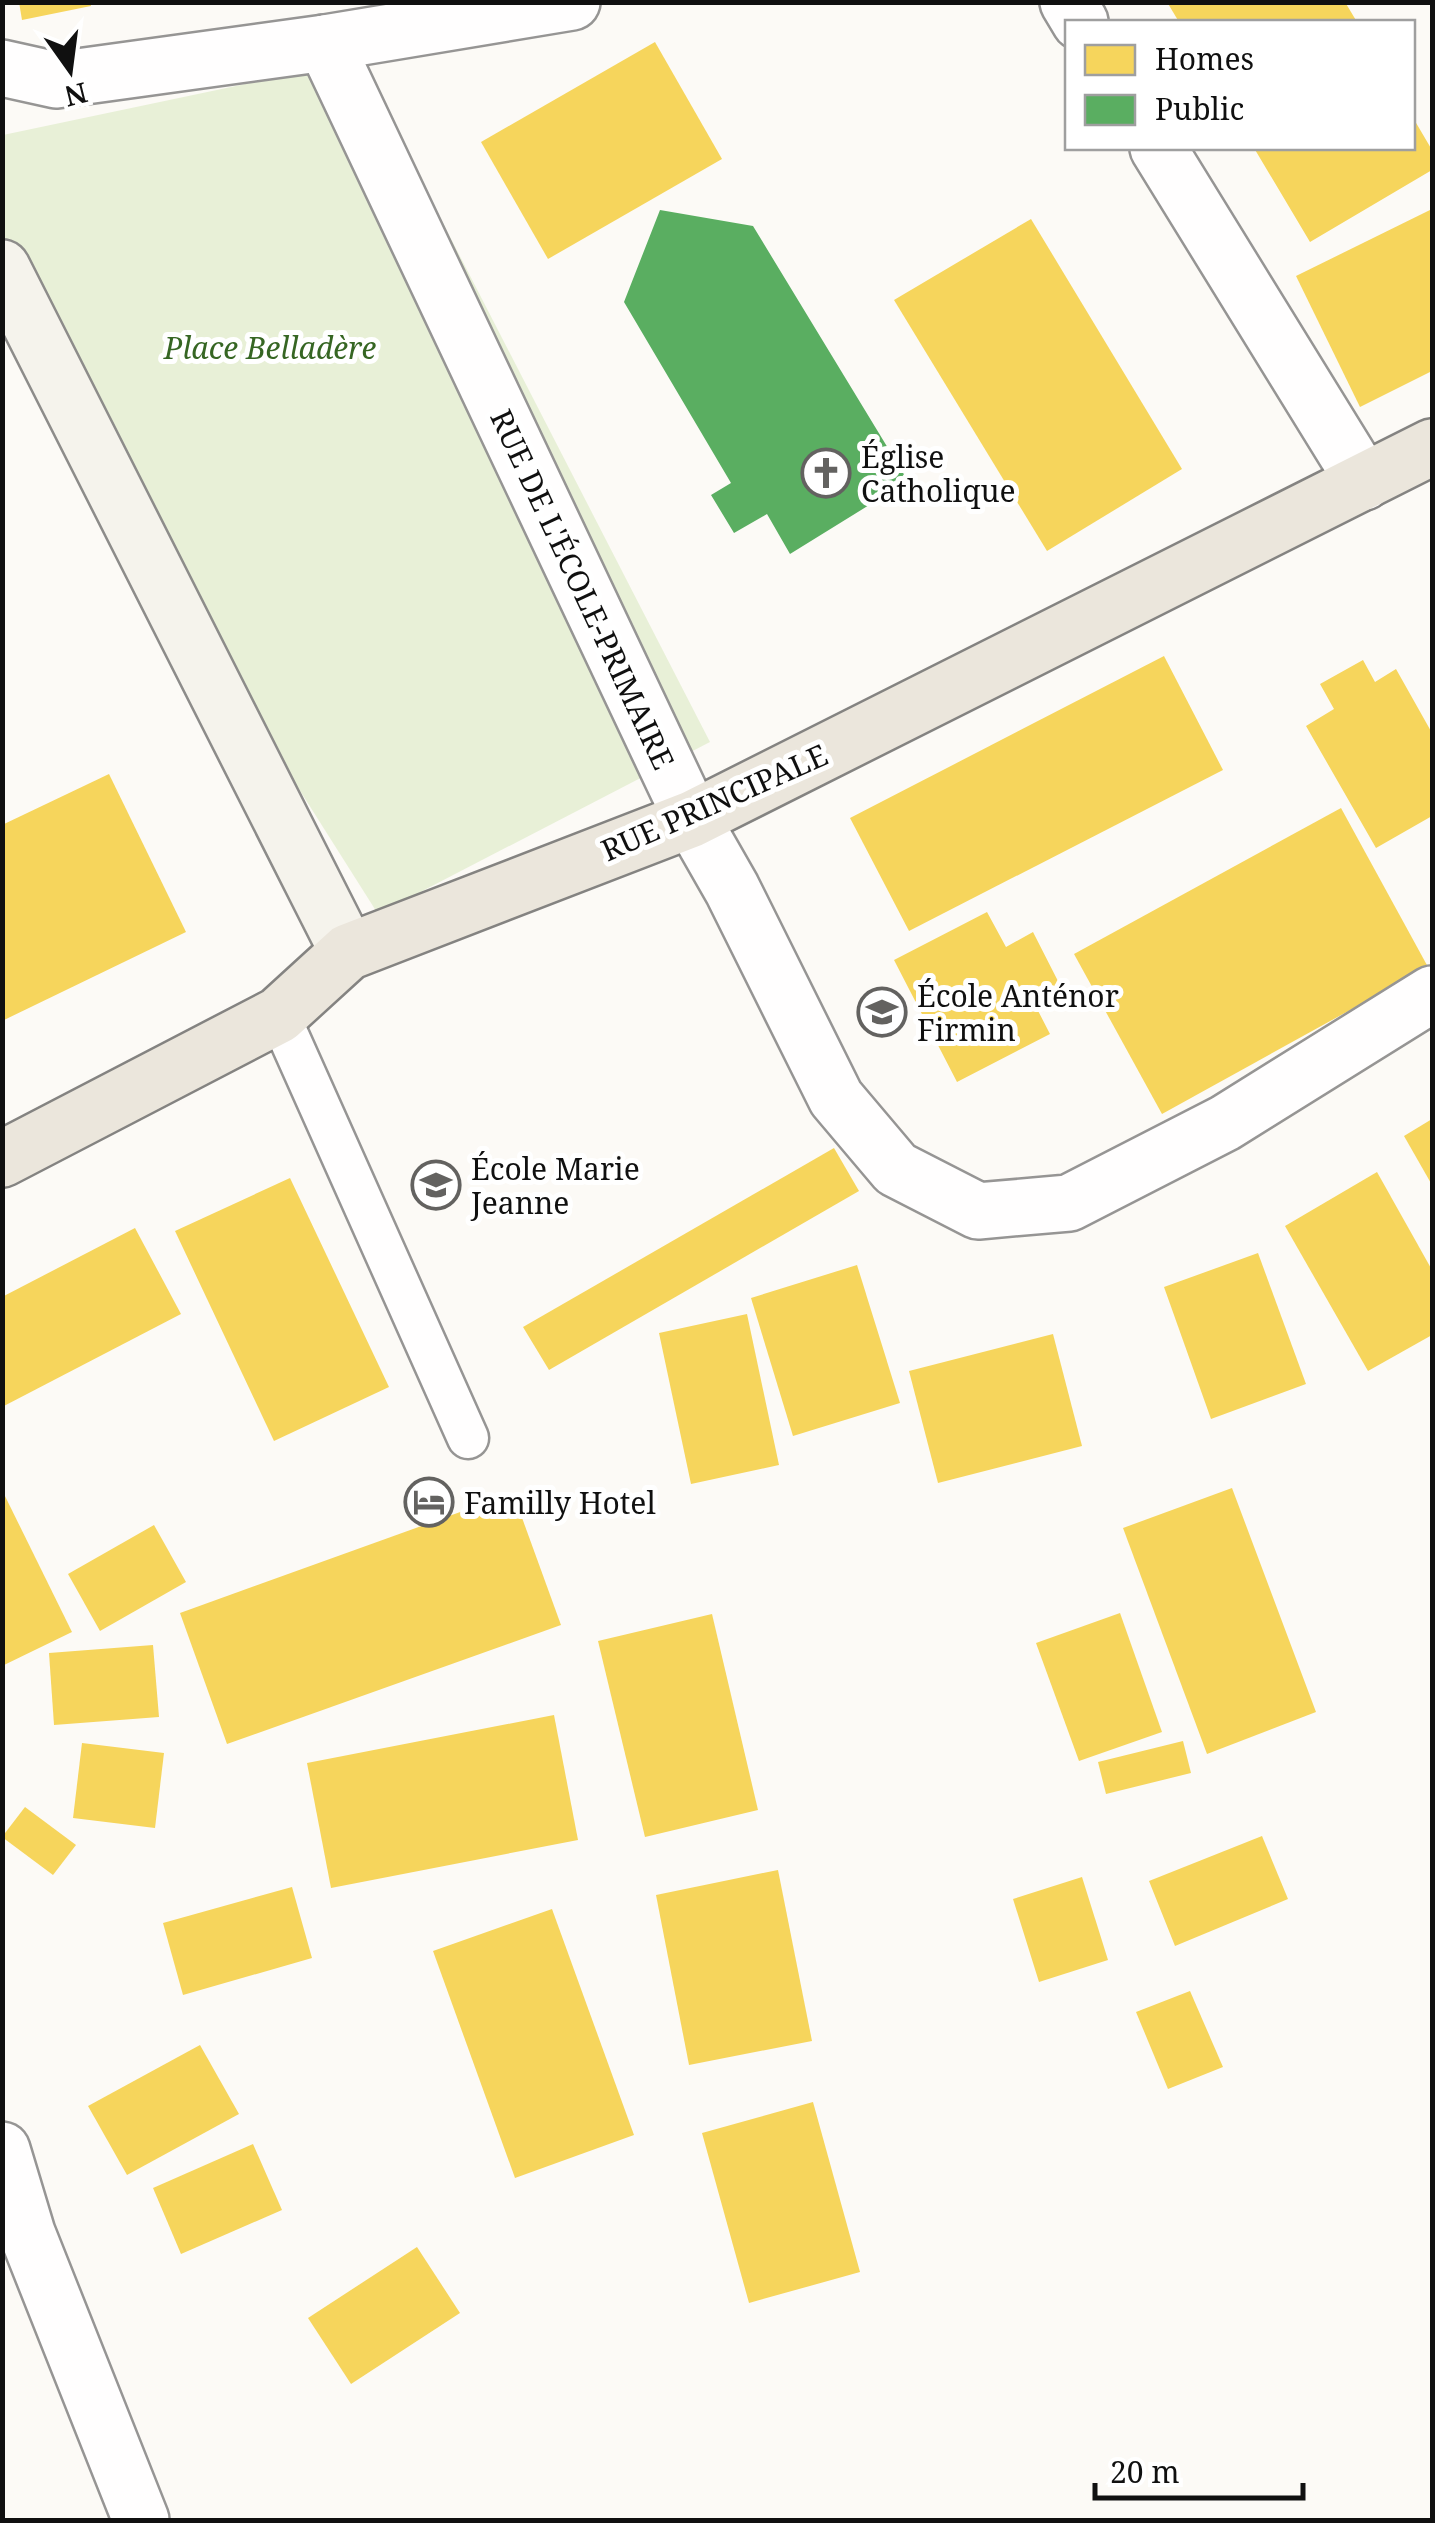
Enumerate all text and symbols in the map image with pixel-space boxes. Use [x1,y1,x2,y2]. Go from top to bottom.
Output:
north arrow [20,20,120,120]
legend [1065,20,1415,150]
text: Homes [1155,38,1254,79]
text: N [61,74,92,116]
text: Public [1155,88,1244,129]
park label: Place Belladère [163,327,377,368]
street label: RUE DE L'ÉCOLE-PRIMAIRE [481,402,685,776]
place label: Église Catholique [861,436,1016,511]
church icon: Église Catholique [800,447,852,499]
street label: RUE PRINCIPALE [594,734,834,870]
place label: École Anténor Firmin [917,975,1119,1050]
school or university icon: École Anténor Firmin [856,986,908,1038]
place label: École Marie Jeanne [470,1148,640,1223]
school or university icon: École Marie Jeanne [410,1159,462,1211]
hotel icon: Familly Hotel [403,1476,455,1528]
place label: Familly Hotel [464,1482,656,1523]
scale bar [1095,2438,1302,2500]
text: 20 m [1110,2451,1180,2492]

